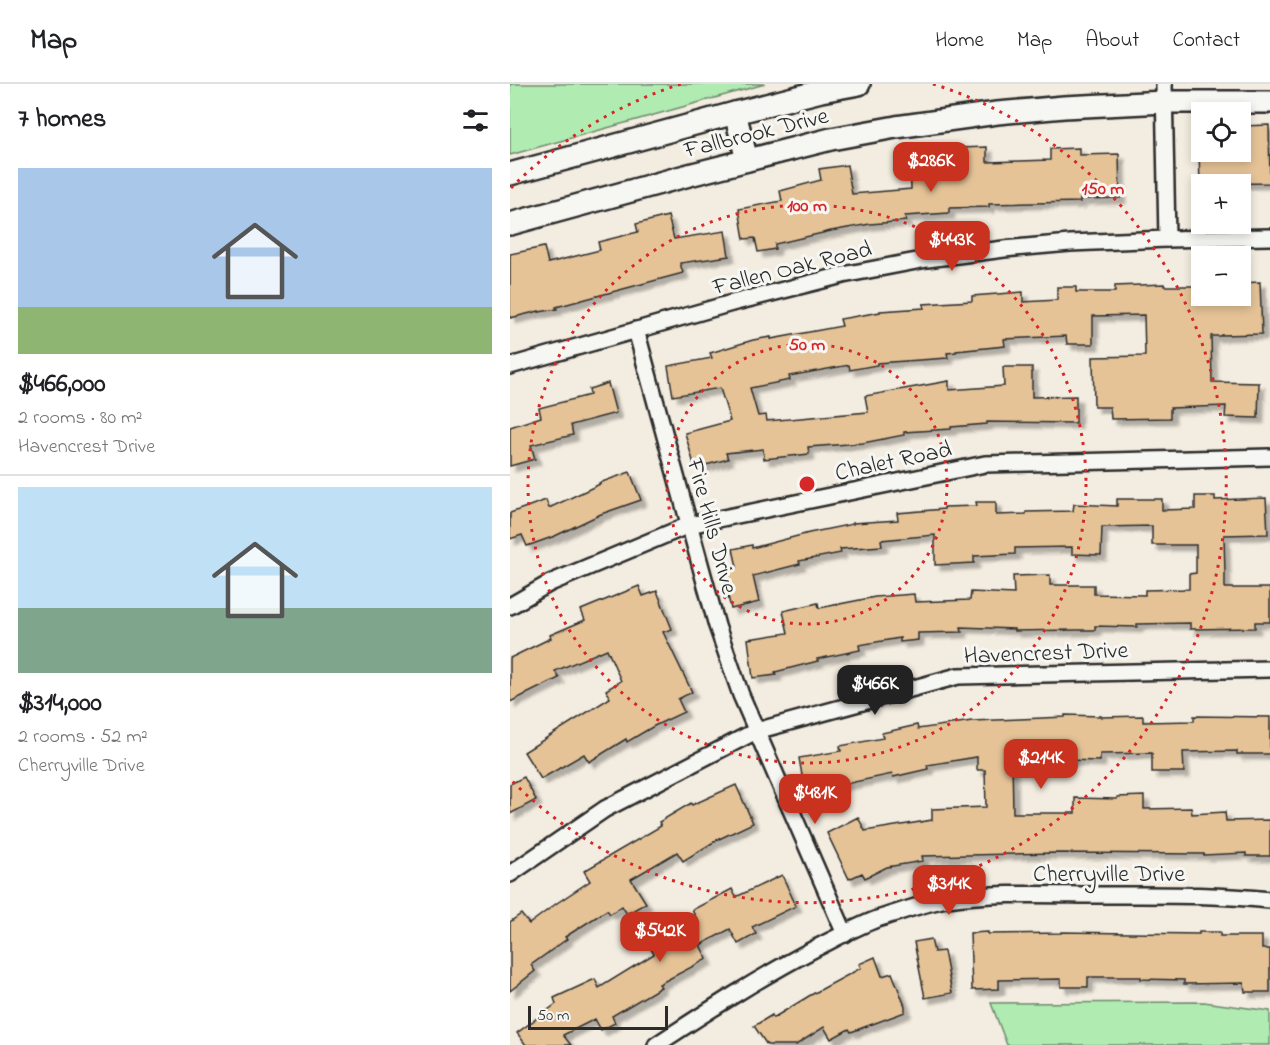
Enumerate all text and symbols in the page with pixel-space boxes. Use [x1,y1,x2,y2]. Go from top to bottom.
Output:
text: Map [30,21,77,62]
text: Home [935,26,984,56]
text: Map [1017,26,1052,56]
text: About [1085,26,1139,56]
text: Contact [1172,26,1240,56]
street label: Fallbrook Drive [680,100,833,169]
text: 7 homes [18,101,106,139]
map controls [1191,102,1251,306]
button: locate [1191,102,1251,162]
icon: filters [459,104,492,137]
pin: $286K [889,142,973,193]
text: $286K [907,147,955,176]
button: + [1191,174,1251,234]
text: 150 m [1082,177,1124,203]
text: 100 m [787,194,827,220]
icon: home [201,207,309,315]
pin: $443K [910,221,994,272]
text: $443K [929,226,975,255]
street label: Fallen Oak Road [709,233,876,306]
button: − [1191,246,1251,306]
text: 50 m [789,333,825,359]
text: $466,000 [18,366,106,404]
text: 2 rooms · 80 m² [18,404,143,433]
text: Havencrest Drive [18,433,155,462]
street label: Chalet Road [832,433,956,492]
street label: Fire Hills Drive [675,454,746,598]
centre of rings [797,474,817,494]
icon: home [201,526,309,634]
street label: Havencrest Drive [963,634,1129,675]
pin: $466K [833,665,917,716]
text: $466K [851,670,899,699]
text: $314,000 [18,685,102,723]
text: 2 rooms · 52 m² [18,723,148,752]
pin: $214K [999,739,1083,790]
text: $214K [1018,744,1064,773]
text: Cherryville Drive [18,752,145,781]
pin: $481K [773,774,857,825]
text: $481K [793,779,837,808]
street label: Cherryville Drive [1033,858,1185,894]
pin: $314K [907,865,991,916]
text: $314K [927,870,971,899]
pin: $542K [618,912,702,963]
text: $542K [634,917,686,946]
scale bar [528,1003,668,1030]
text: 50 m [537,1004,569,1028]

